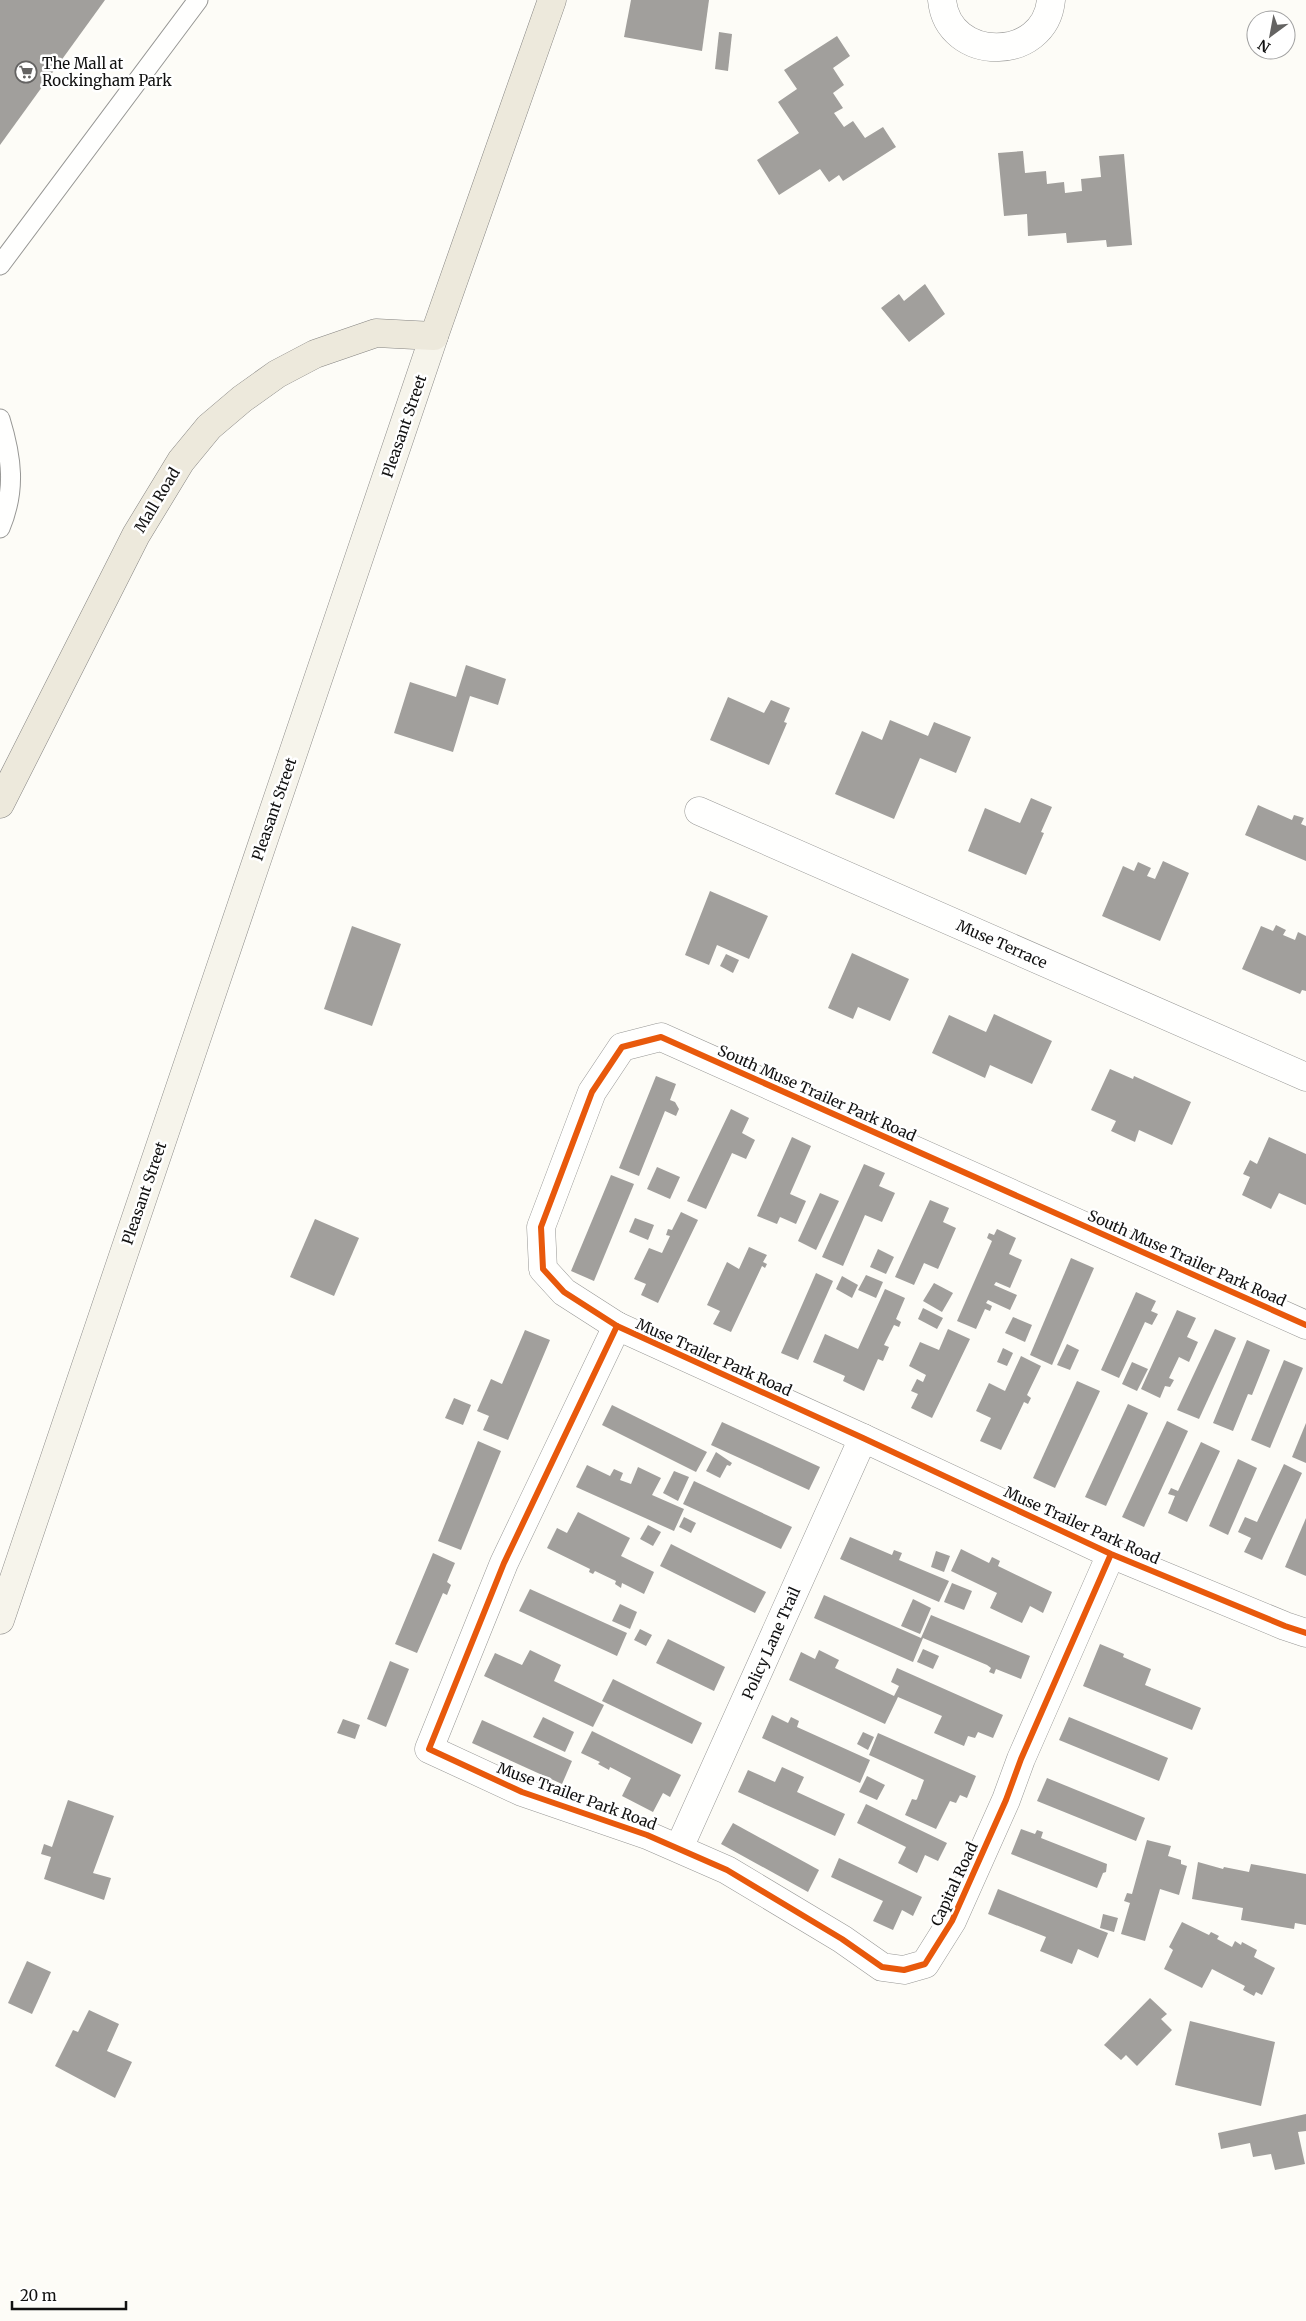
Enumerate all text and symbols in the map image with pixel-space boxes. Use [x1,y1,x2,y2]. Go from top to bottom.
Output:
north arrow [1246,10,1296,60]
text: N [1255,35,1274,57]
place label: The Mall at Rockingham Park [42,54,172,90]
supermarket icon: The Mall at Rockingham Park [14,60,38,84]
street label: Pleasant Street [377,372,431,480]
street label: Mall Road [130,464,184,536]
street label: Pleasant Street [247,755,301,863]
street label: Muse Terrace [954,916,1050,973]
street label: South Muse Trailer Park Road [715,1041,919,1145]
street label: Pleasant Street [117,1139,171,1247]
street label: South Muse Trailer Park Road [1085,1206,1289,1310]
street label: Muse Trailer Park Road [633,1314,795,1400]
street label: Muse Trailer Park Road [1001,1482,1163,1568]
street label: Policy Lane Trail [738,1584,804,1702]
street label: Muse Trailer Park Road [495,1758,659,1834]
street label: Capital Road [926,1839,982,1929]
scale bar [12,2278,126,2310]
text: 20 m [20,2286,57,2305]

